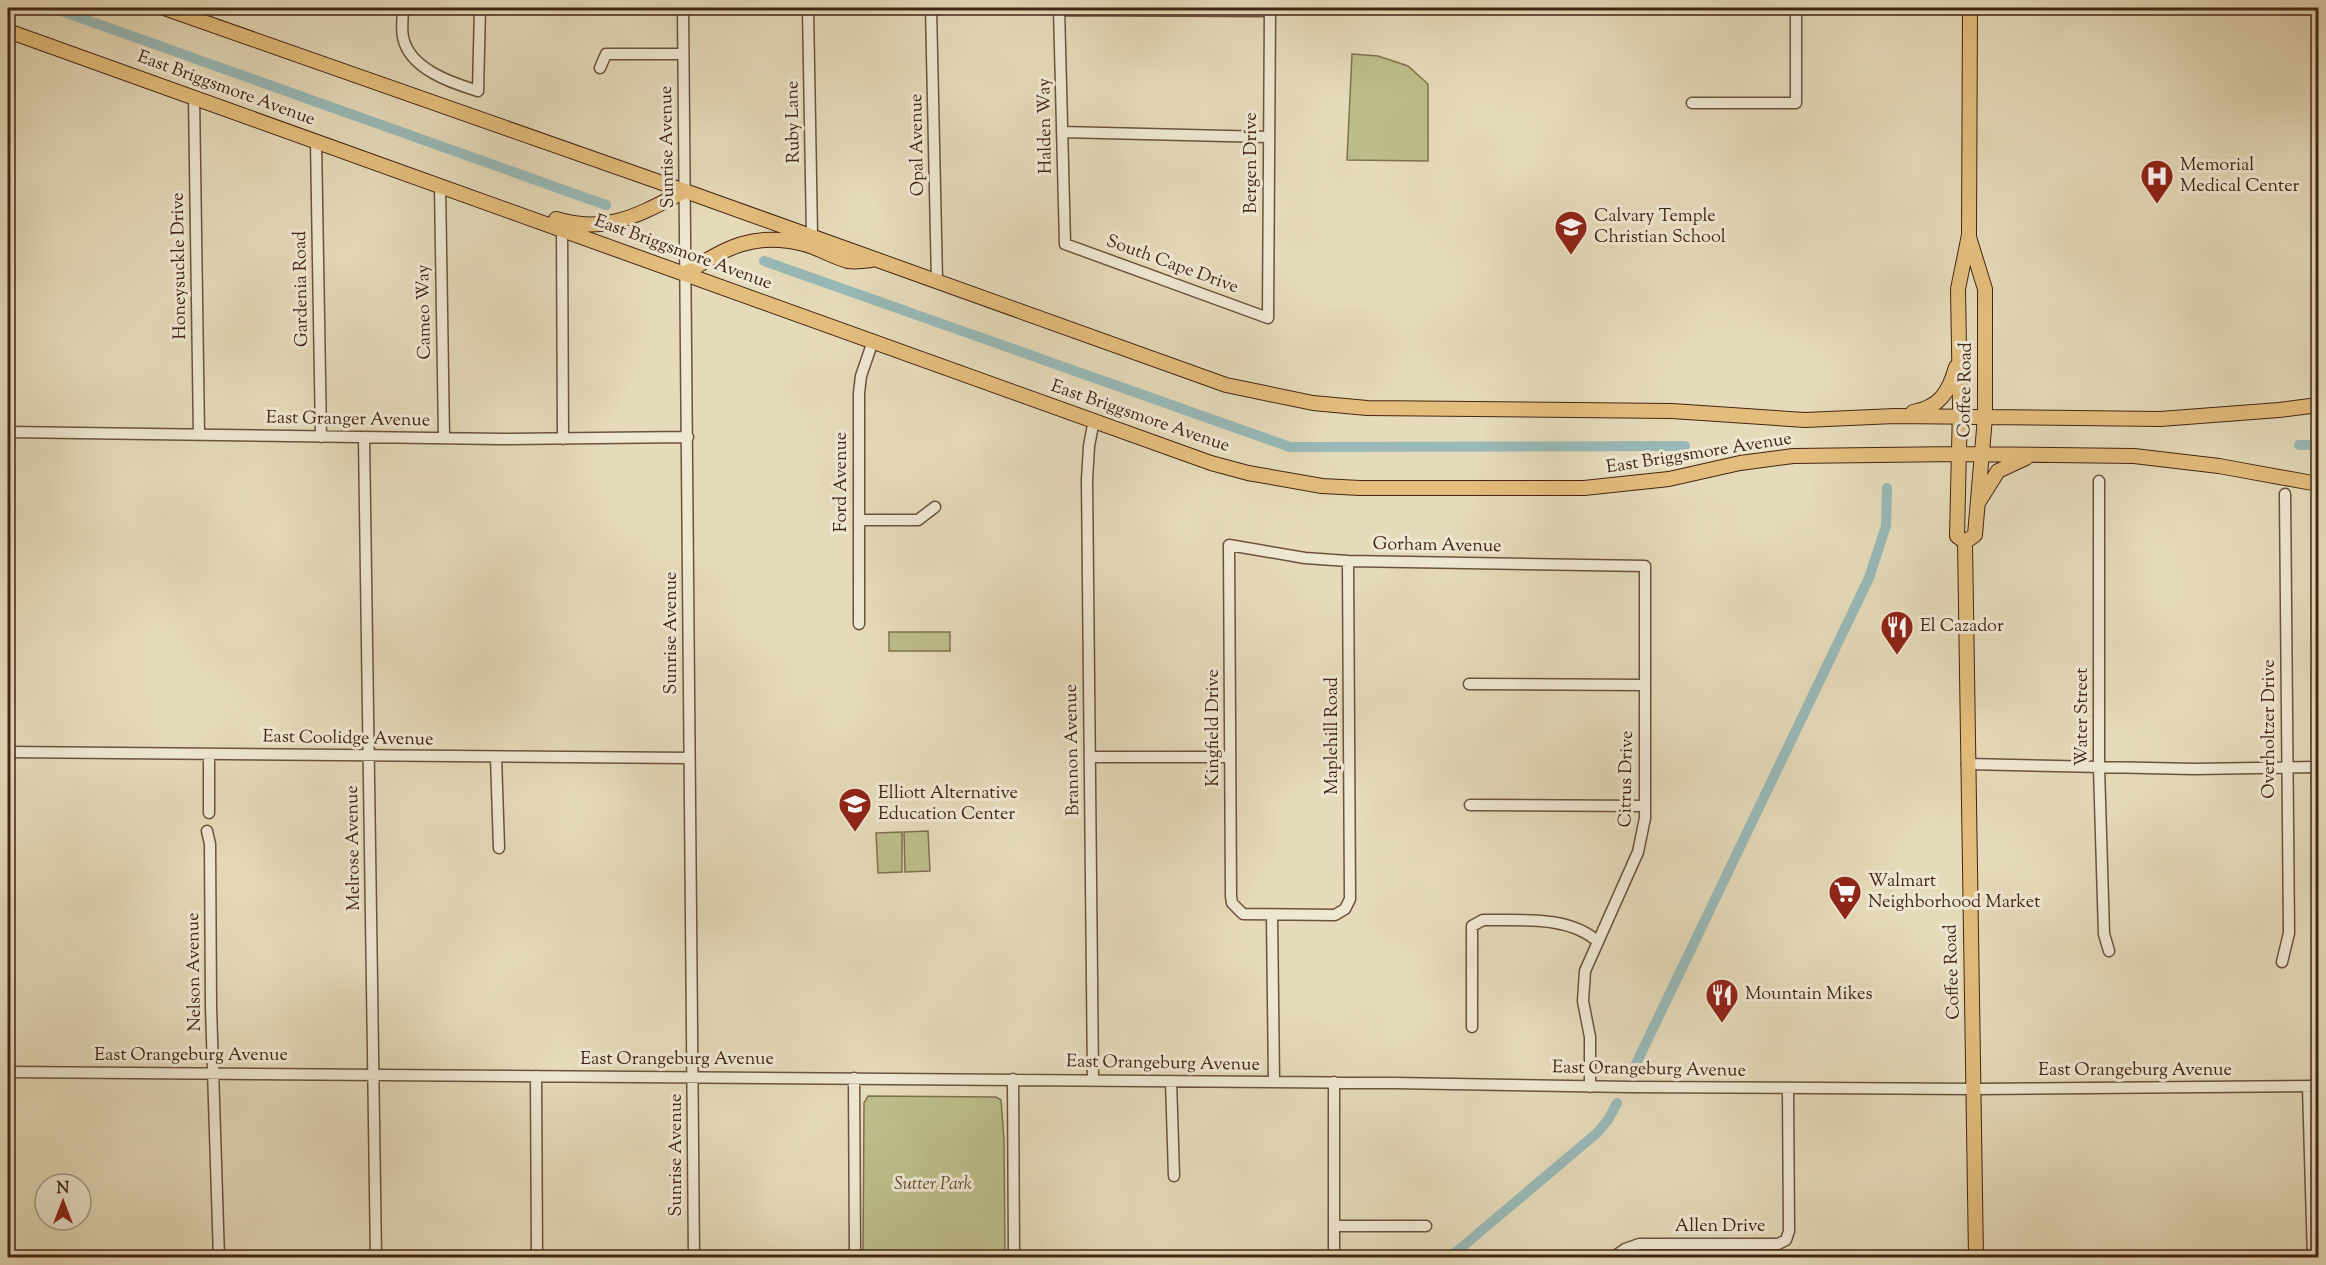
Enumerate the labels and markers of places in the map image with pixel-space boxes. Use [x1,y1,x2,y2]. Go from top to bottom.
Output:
place label: Memorial Medical Center [2180,153,2300,200]
hospital icon: Memorial Medical Center [2139,158,2175,205]
place label: Calvary Temple Christian School [1594,204,1726,251]
school or university icon: Calvary Temple Christian School [1553,209,1589,256]
restaurant icon: El Cazador [1879,609,1915,656]
place label: El Cazador [1920,614,2004,640]
place label: Elliott Alternative Education Center [878,781,1018,828]
school or university icon: Elliott Alternative Education Center [837,786,873,833]
place label: Walmart Neighborhood Market [1868,869,2040,916]
supermarket icon: Walmart Neighborhood Market [1827,874,1863,921]
restaurant icon: Mountain Mikes [1704,977,1740,1024]
place label: Mountain Mikes [1745,982,1873,1008]

